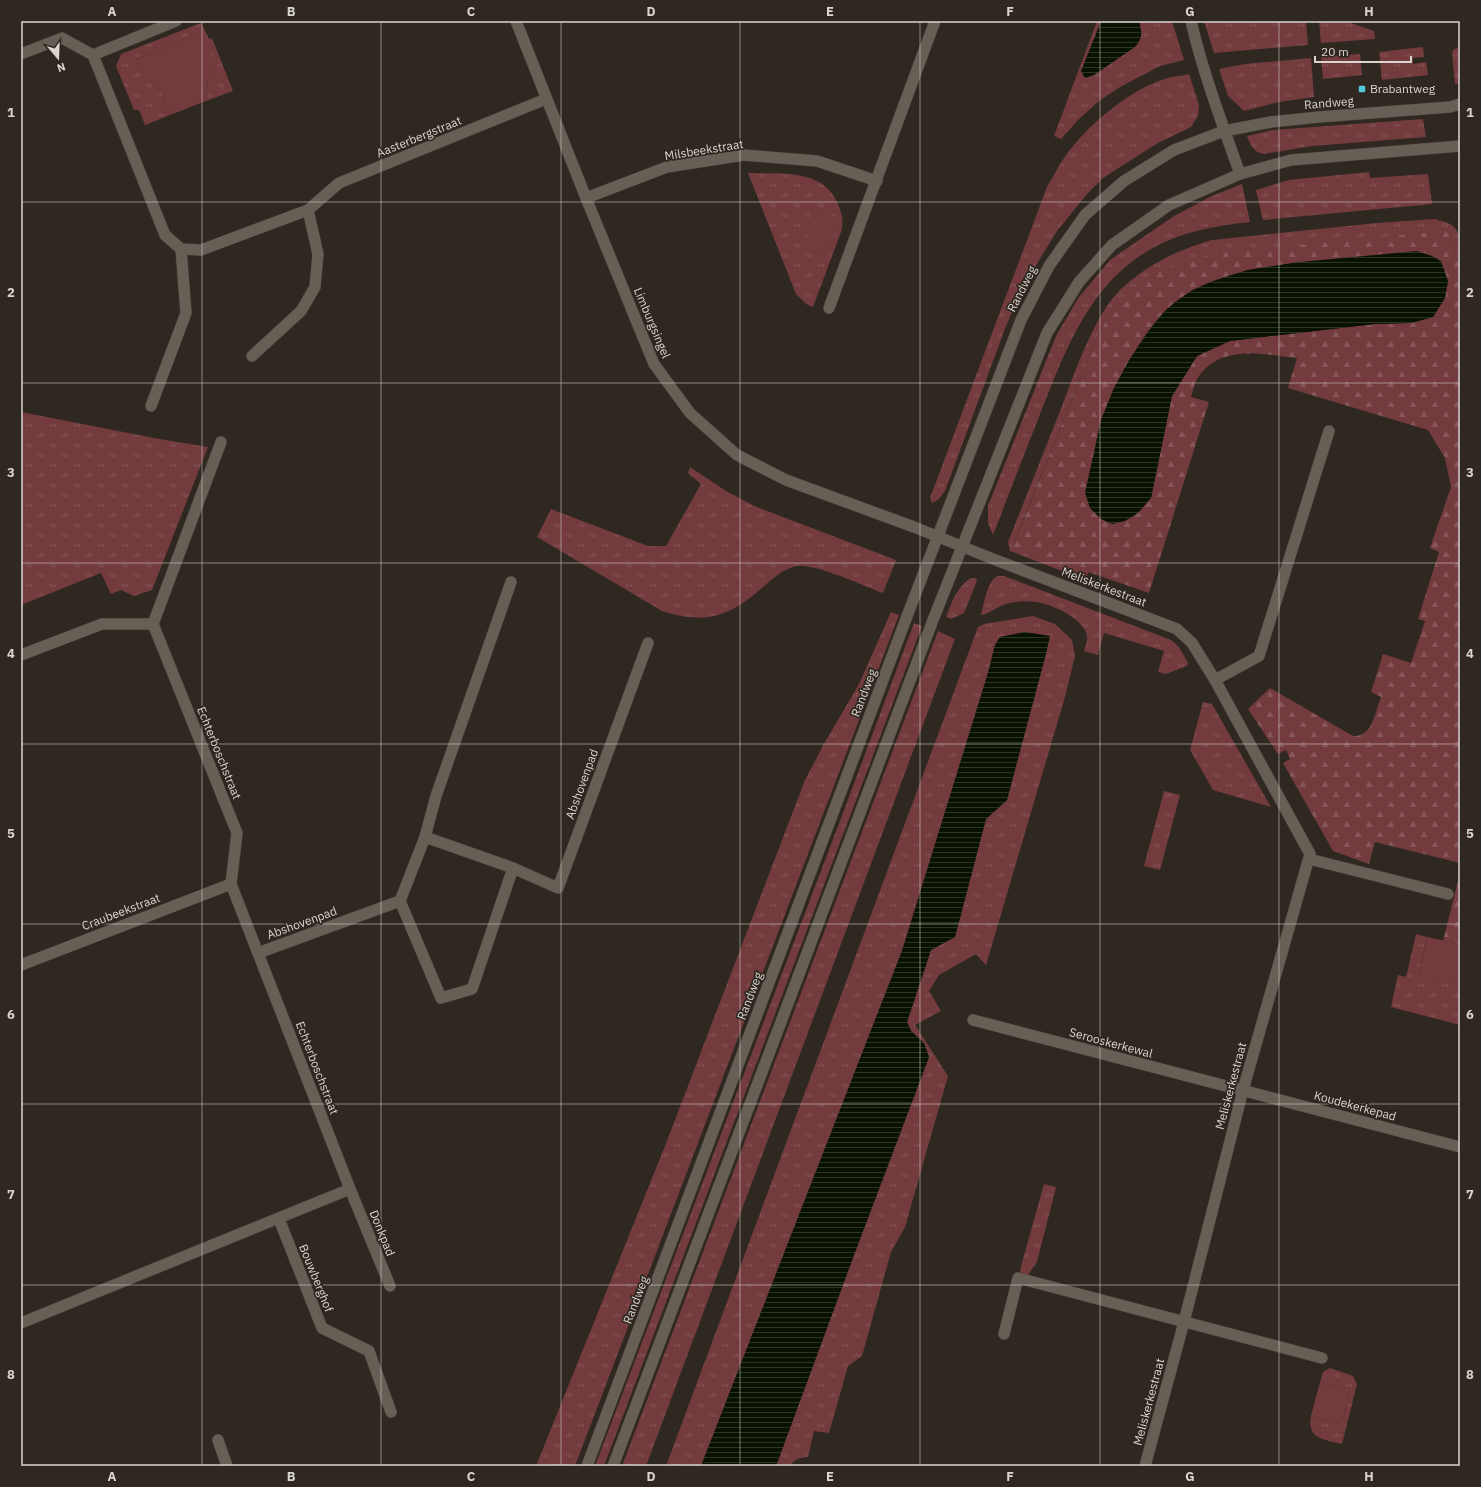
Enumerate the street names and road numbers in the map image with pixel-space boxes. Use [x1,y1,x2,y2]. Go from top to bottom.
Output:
street label: Randweg [1303,93,1355,112]
street label: Aasterbergstraat [374,113,464,160]
street label: Milsbeekstraat [663,136,744,163]
street label: Randweg [1004,263,1040,314]
street label: Limburgsingel [631,285,674,360]
street label: Meliskerkestraat [1060,563,1149,610]
street label: Randweg [848,666,880,719]
street label: Echterboschstraat [194,704,245,801]
street label: Abshovenpad [562,747,601,821]
street label: Craubeekstraat [80,890,162,933]
street label: Abshovenpad [265,903,339,942]
street label: Randweg [734,969,766,1022]
street label: Echterboschstraat [293,1019,342,1117]
street label: Serooskerkewal [1068,1024,1154,1061]
street label: Meliskerkestraat [1212,1041,1249,1131]
street label: Koudekerkepad [1312,1087,1398,1124]
street label: Donkpad [366,1208,398,1258]
street label: Bouwberghof [296,1242,337,1314]
street label: Randweg [620,1273,652,1326]
street label: Meliskerkestraat [1130,1357,1167,1447]

